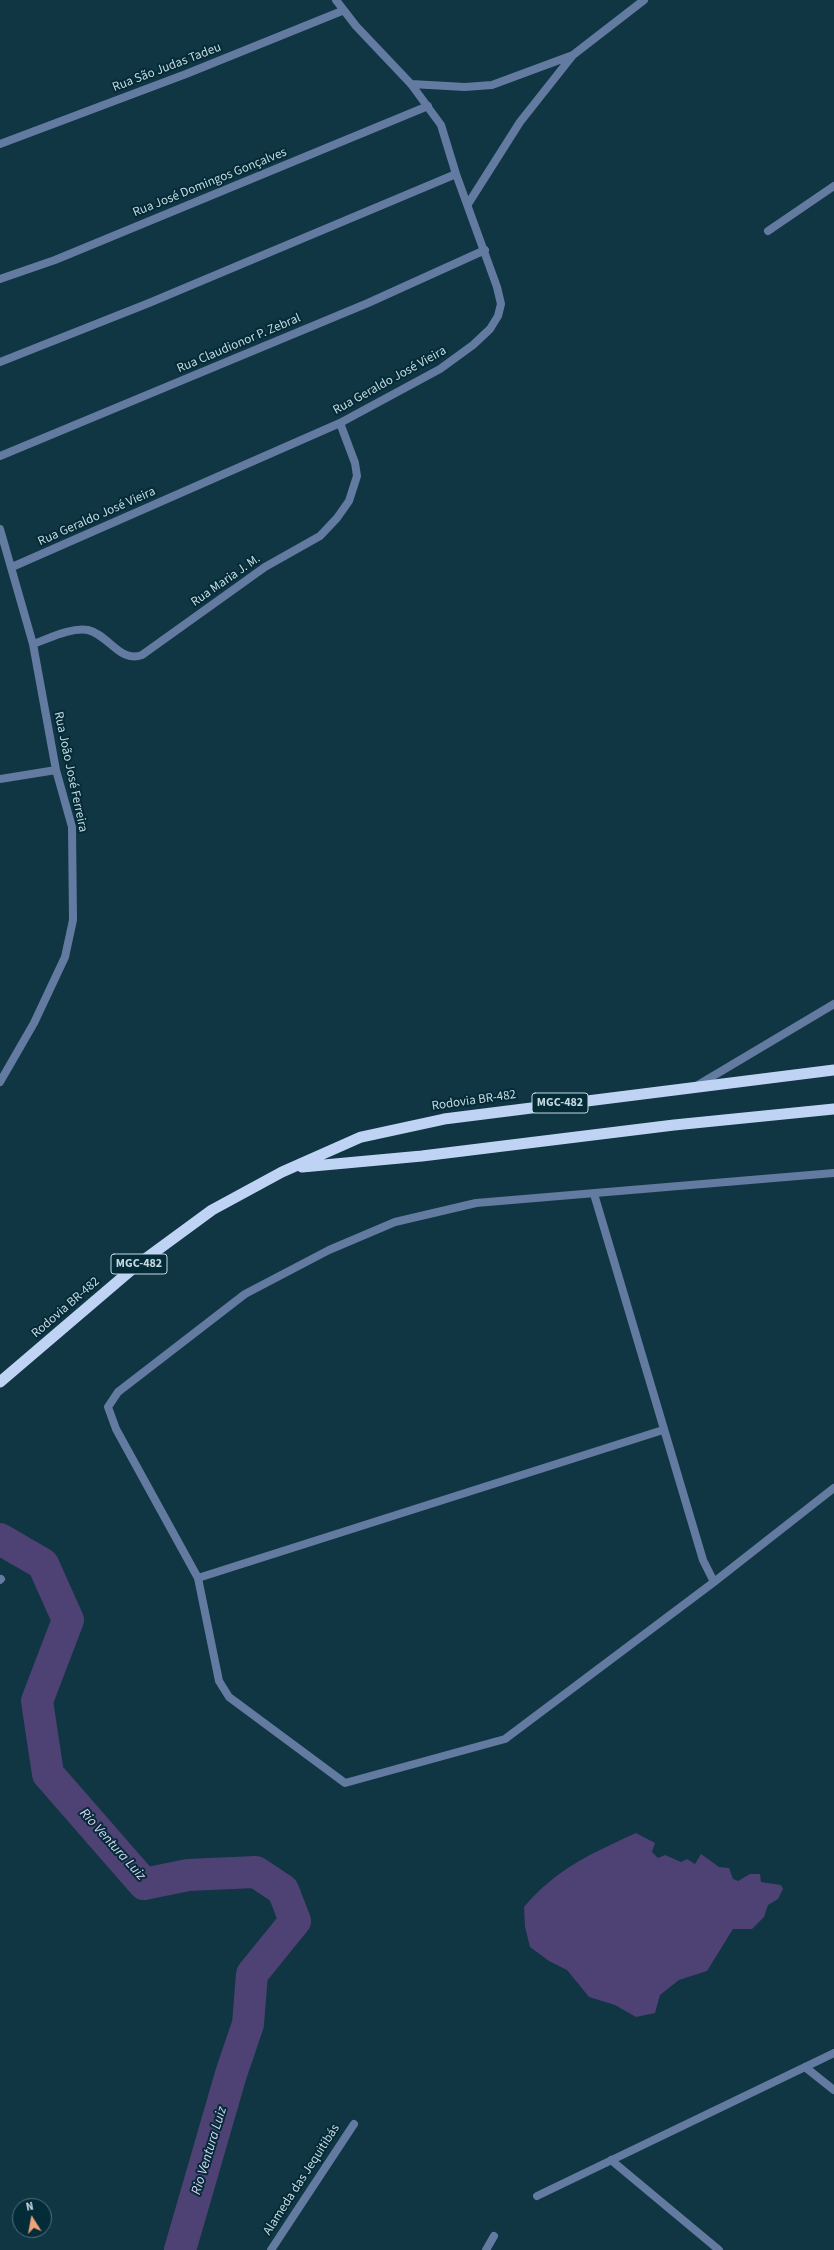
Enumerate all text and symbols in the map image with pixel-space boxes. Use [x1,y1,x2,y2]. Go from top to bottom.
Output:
street label: Rua São Judas Tadeu [110,40,224,96]
street label: Rua José Domingos Gonçalves [131,145,289,221]
street label: Rua Claudionor P. Zebral [175,311,303,377]
street label: Rua Geraldo José Vieira [331,343,449,419]
street label: Rua Geraldo José Vieira [36,484,158,550]
street label: Rua Maria J. M. [188,551,264,611]
street label: Rua João José Ferreira [50,710,90,834]
street label: Rodovia BR-482 [431,1087,517,1115]
road number: MGC-482 [532,1093,588,1113]
road number: MGC-482 [111,1254,167,1274]
street label: Rodovia BR-482 [29,1274,103,1342]
water label: Rio Ventura Luiz [75,1806,149,1884]
water label: Rio Ventura Luiz [189,2105,231,2197]
street label: Alameda das Jequitibás [260,2122,344,2238]
north arrow [12,2198,52,2238]
text: N [25,2199,35,2215]

